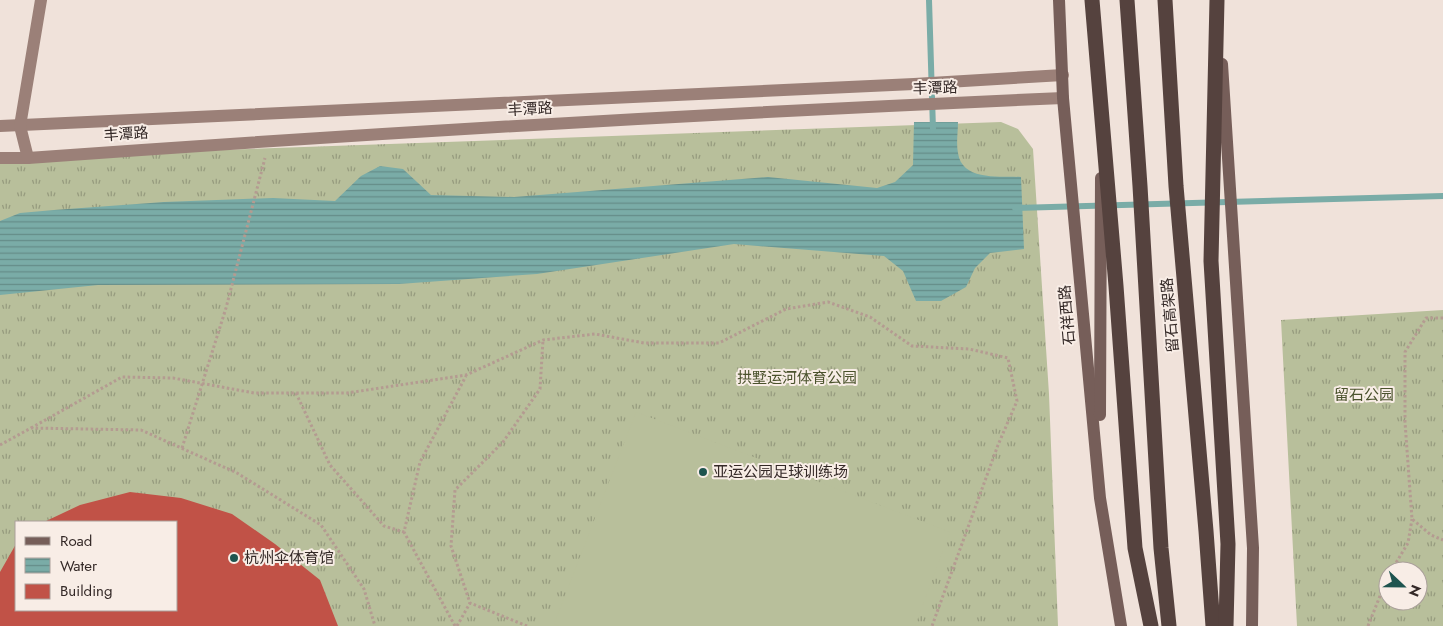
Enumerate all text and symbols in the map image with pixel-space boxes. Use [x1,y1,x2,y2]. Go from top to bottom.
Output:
street label: 丰潭路 [912,76,958,100]
street label: 丰潭路 [507,97,553,121]
street label: 丰潭路 [103,121,149,147]
street label: 留石高架路 [1156,277,1184,353]
street label: 石祥西路 [1053,284,1081,346]
park label: 拱墅运河体育公园 [737,367,857,389]
park label: 留石公园 [1334,384,1394,406]
place label: 亚运公园足球训练场 [713,461,848,483]
marker: 亚运公园足球训练场 [697,466,709,478]
legend [15,521,178,611]
text: Road [60,530,92,552]
place label: 杭州伞体育馆 [244,547,334,569]
marker: 杭州伞体育馆 [228,552,240,564]
text: Water [60,555,98,577]
north arrow [1378,561,1428,611]
text: Building [60,580,112,602]
text: N [1404,582,1426,600]

